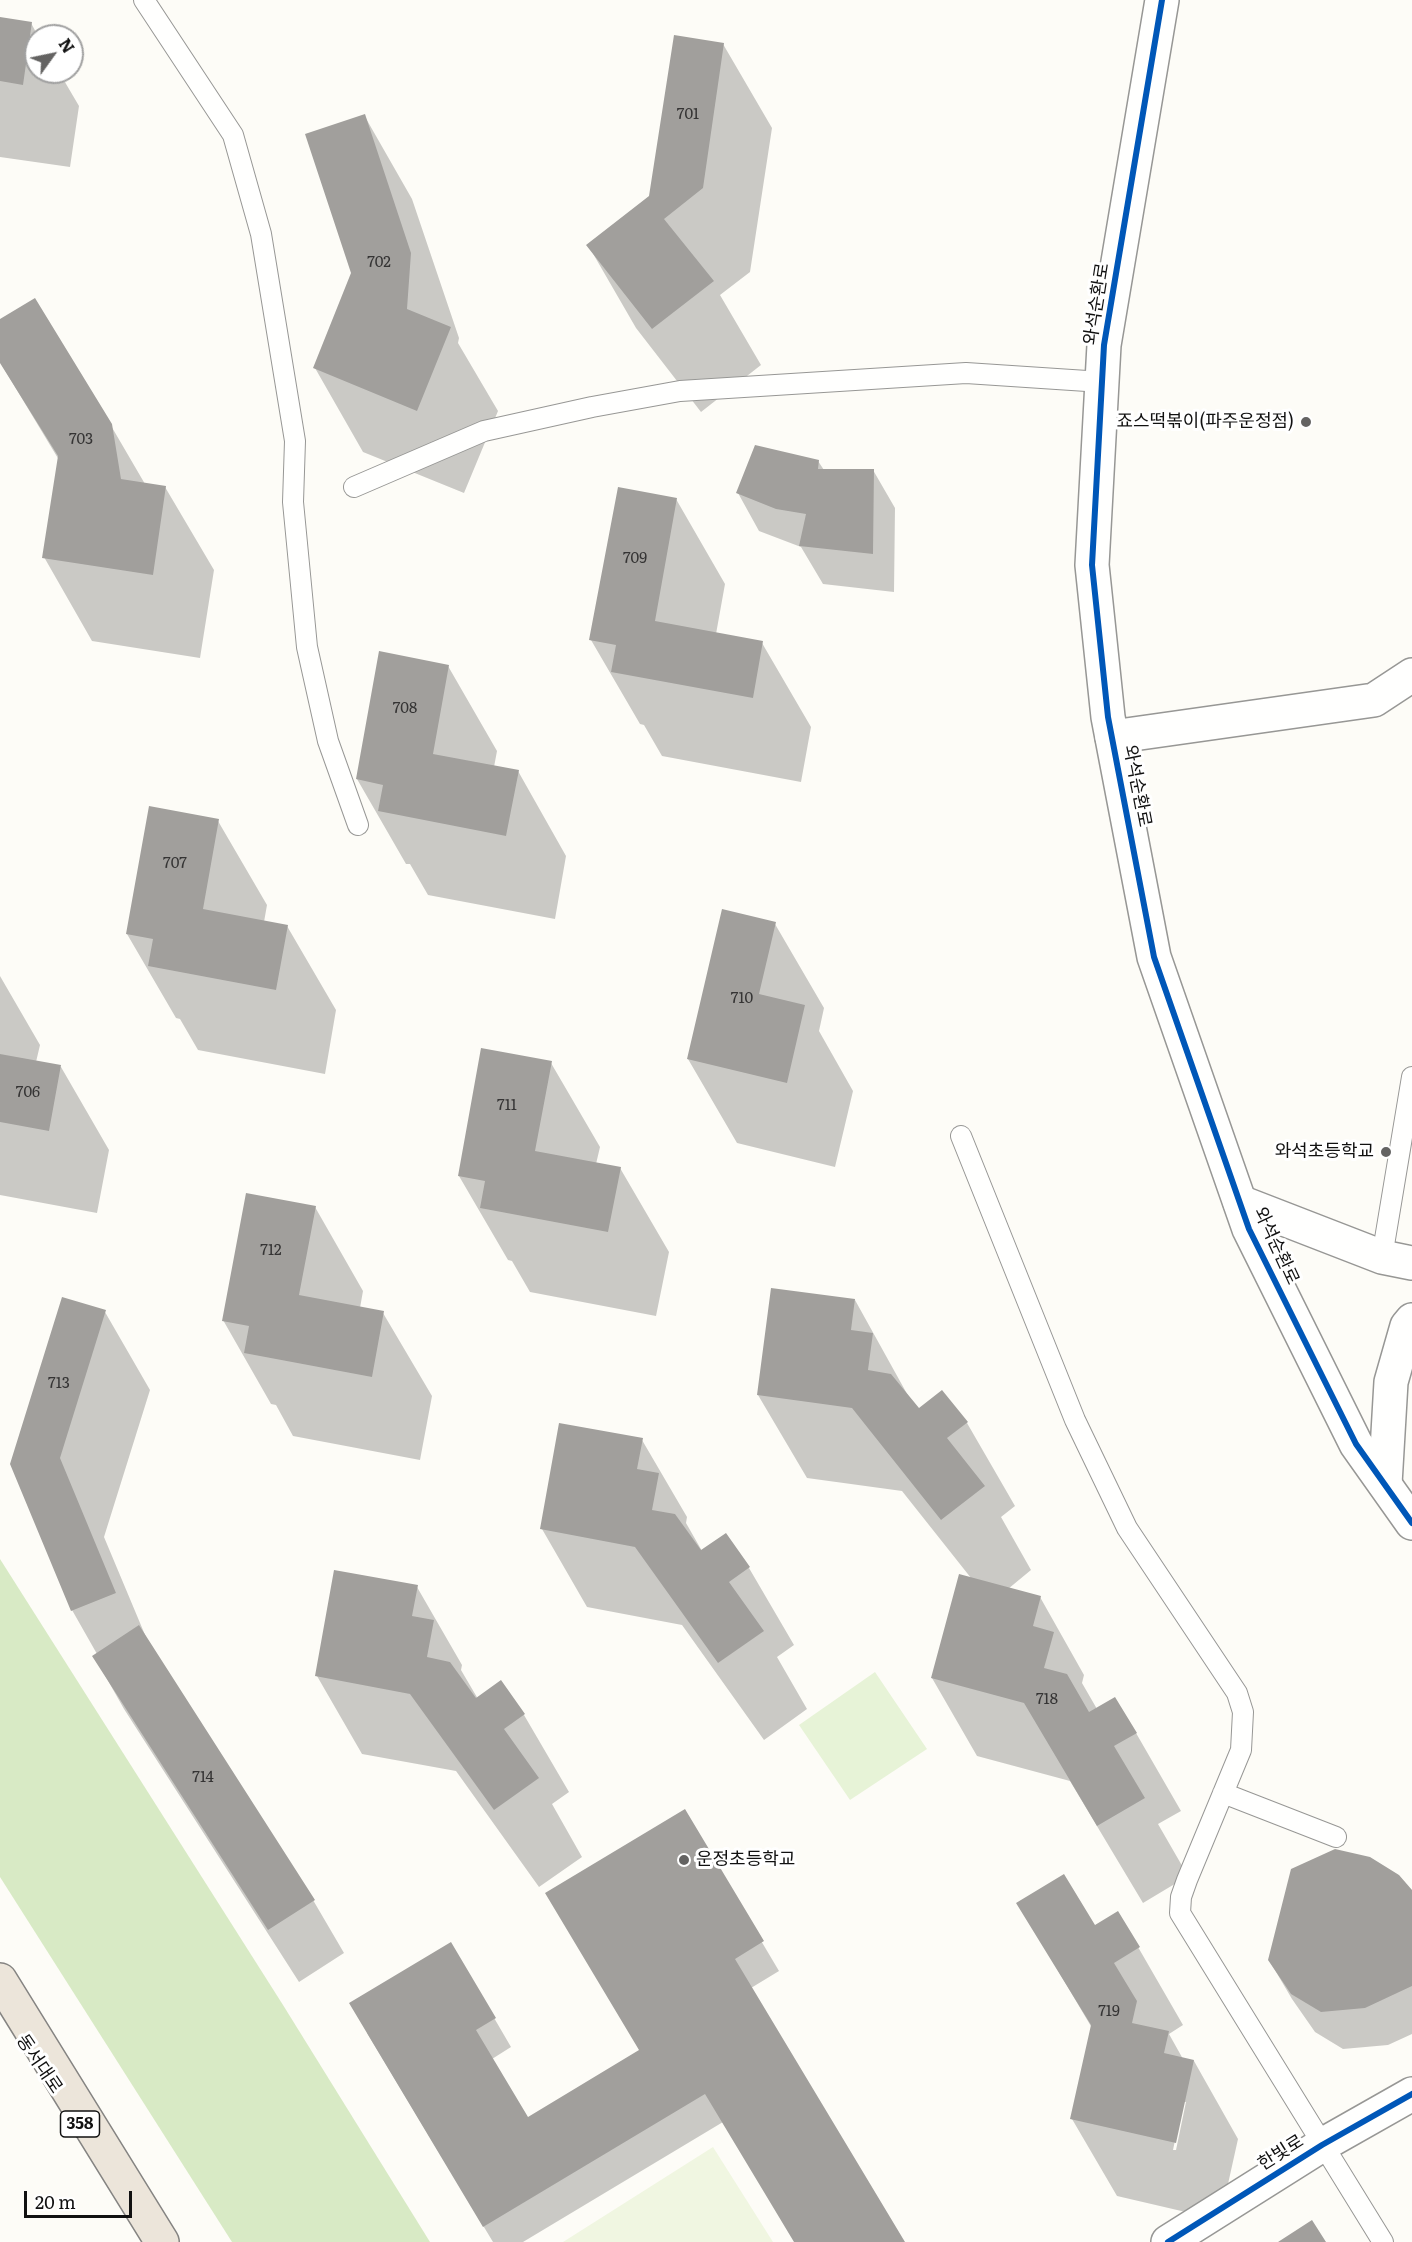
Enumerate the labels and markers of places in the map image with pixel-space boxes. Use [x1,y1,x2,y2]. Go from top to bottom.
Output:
place label: 죠스떡볶이(파주운정점) [1116,411,1294,433]
marker: 죠스떡볶이(파주운정점) [1299,415,1313,429]
place label: 와석초등학교 [1275,1141,1374,1163]
marker: 와석초등학교 [1379,1145,1393,1159]
place label: 운정초등학교 [696,1849,795,1871]
marker: 운정초등학교 [677,1853,691,1867]

